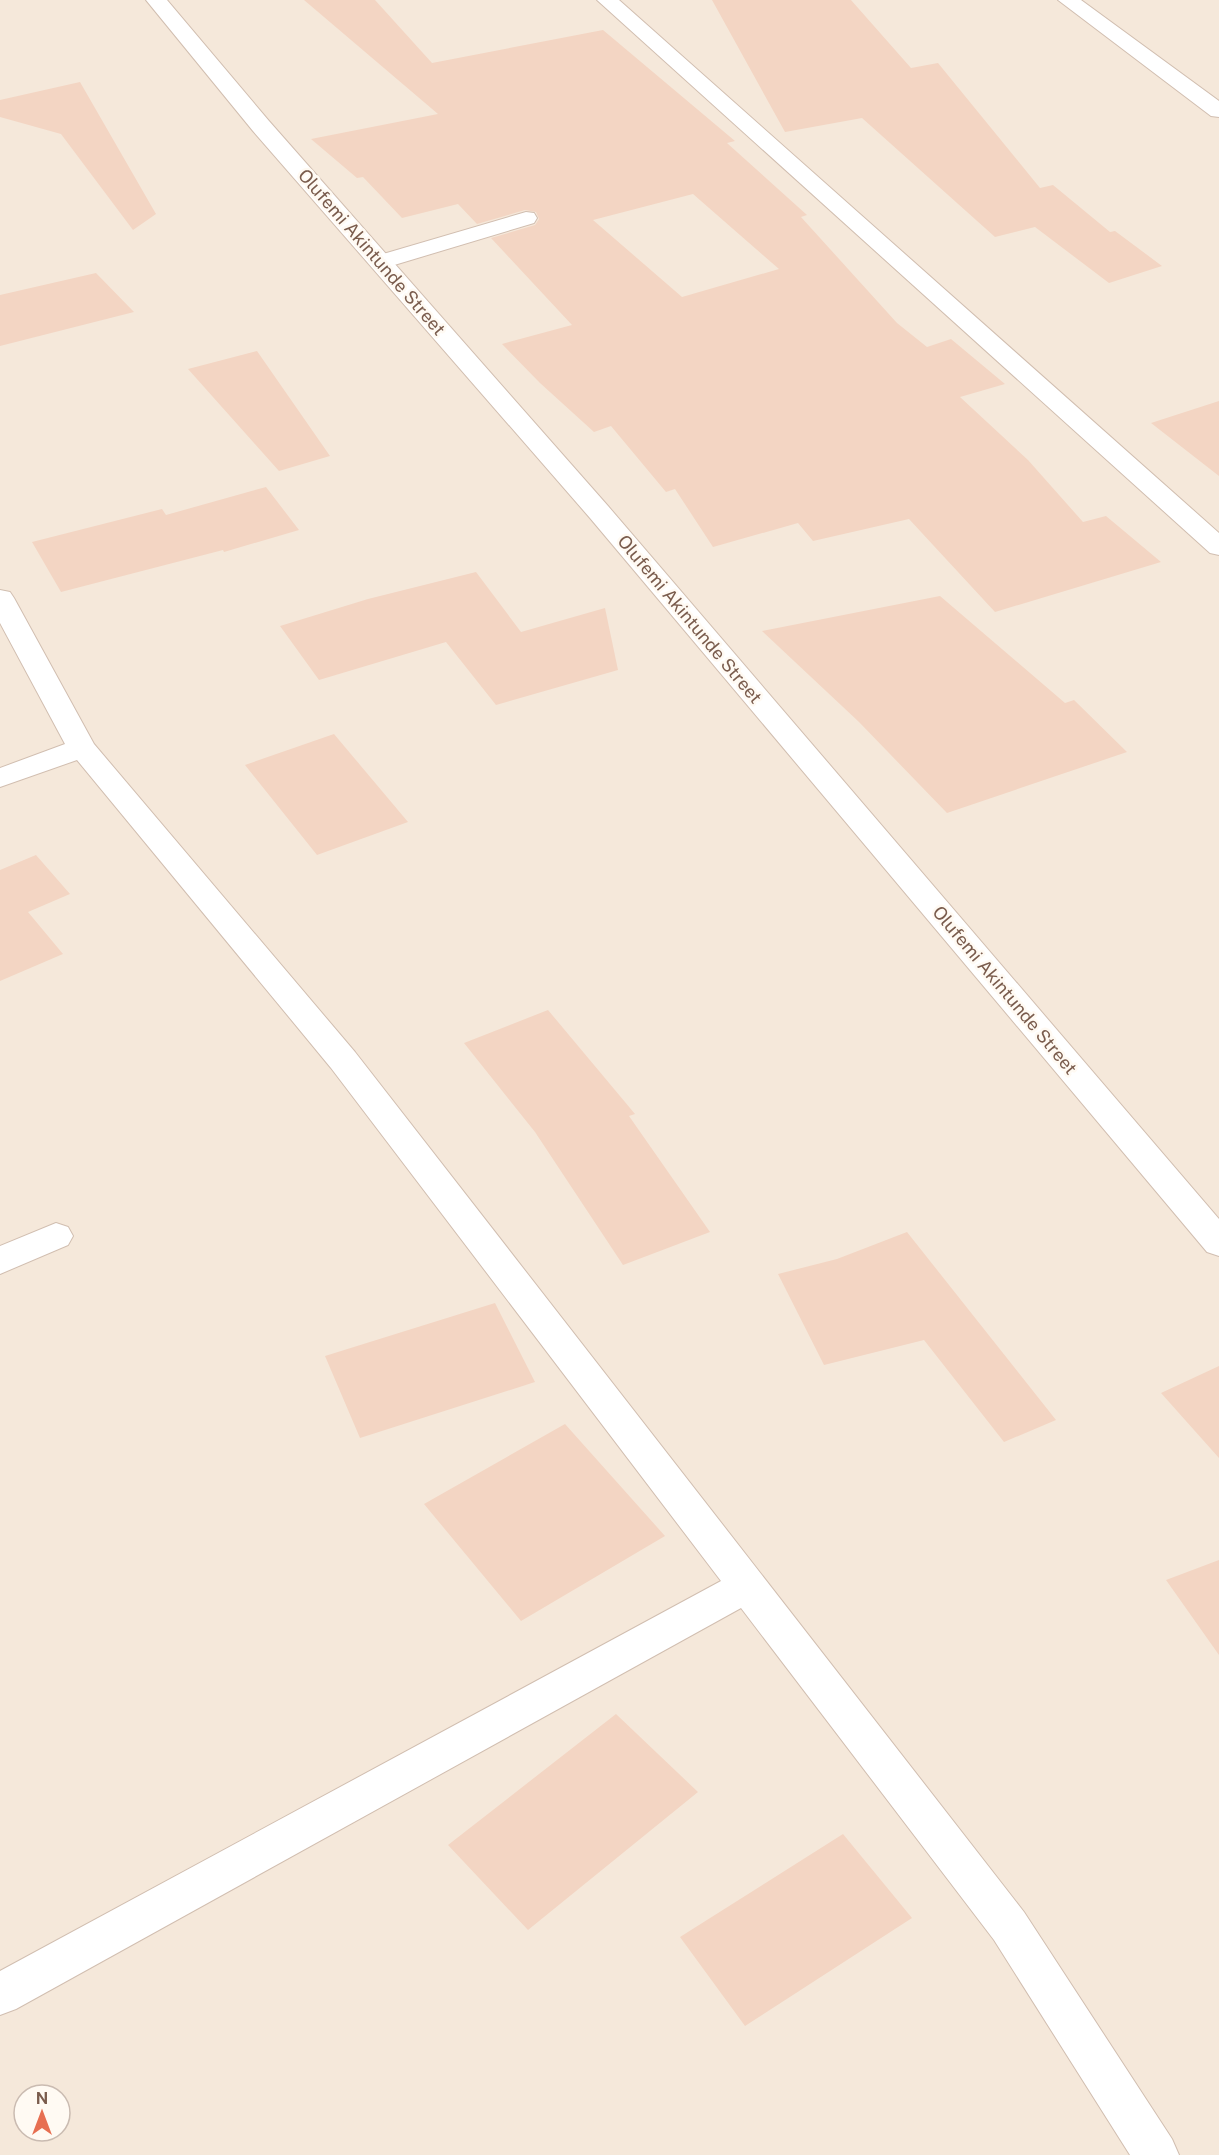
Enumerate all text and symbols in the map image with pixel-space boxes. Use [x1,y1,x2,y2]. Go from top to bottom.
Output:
street label: Olufemi Akintunde Street [294,165,450,339]
street label: Olufemi Akintunde Street [613,531,767,707]
street label: Olufemi Akintunde Street [928,902,1082,1078]
north arrow [12,2083,72,2143]
text: N [36,2089,48,2108]

